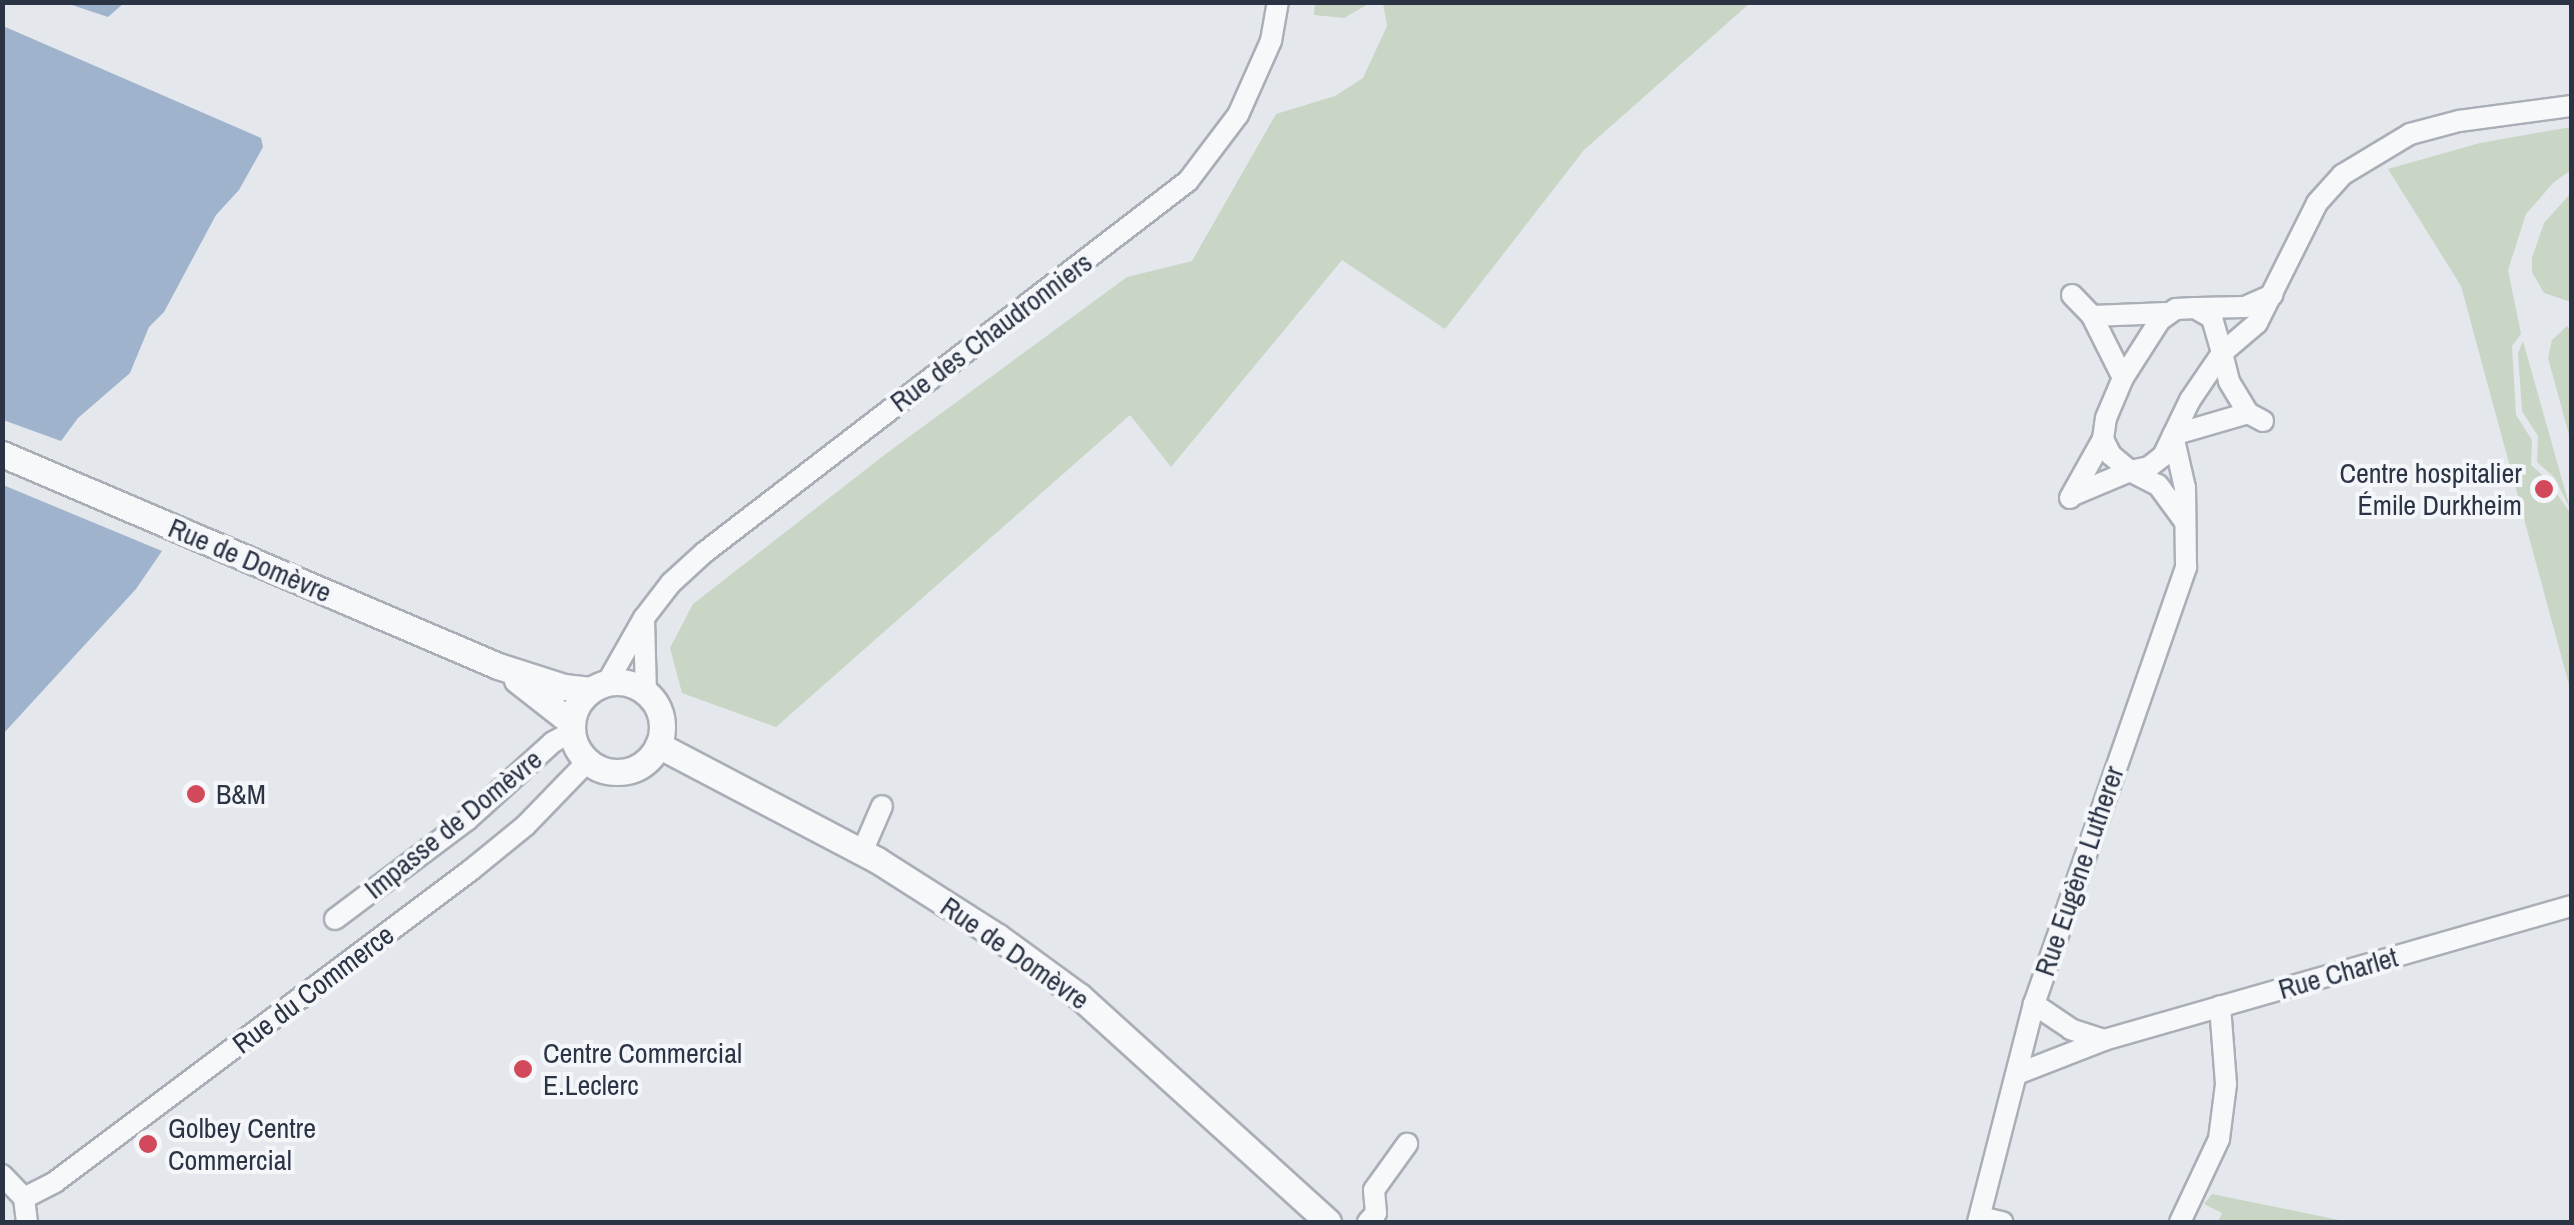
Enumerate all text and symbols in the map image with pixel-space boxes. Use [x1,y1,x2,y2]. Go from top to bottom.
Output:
street label: Rue des Chaudronniers [884,245,1098,419]
place label: Centre hospitalier Émile Durkheim [2339,456,2522,522]
marker: Centre hospitalier Émile Durkheim [2531,476,2557,502]
street label: Rue de Domèvre [164,511,336,609]
street label: Impasse de Domèvre [358,742,548,906]
street label: Rue Eugène Lutherer [2027,762,2131,980]
place label: B&M [216,777,266,811]
marker: B&M [185,783,207,805]
street label: Rue de Domèvre [934,889,1096,1017]
street label: Rue du Commerce [226,918,400,1060]
street label: Rue Charlet [2274,940,2402,1006]
place label: Centre Commercial E.Leclerc [543,1036,742,1102]
marker: Centre Commercial E.Leclerc [512,1058,534,1080]
place label: Golbey Centre Commercial [168,1111,316,1177]
marker: Golbey Centre Commercial [137,1133,159,1155]

